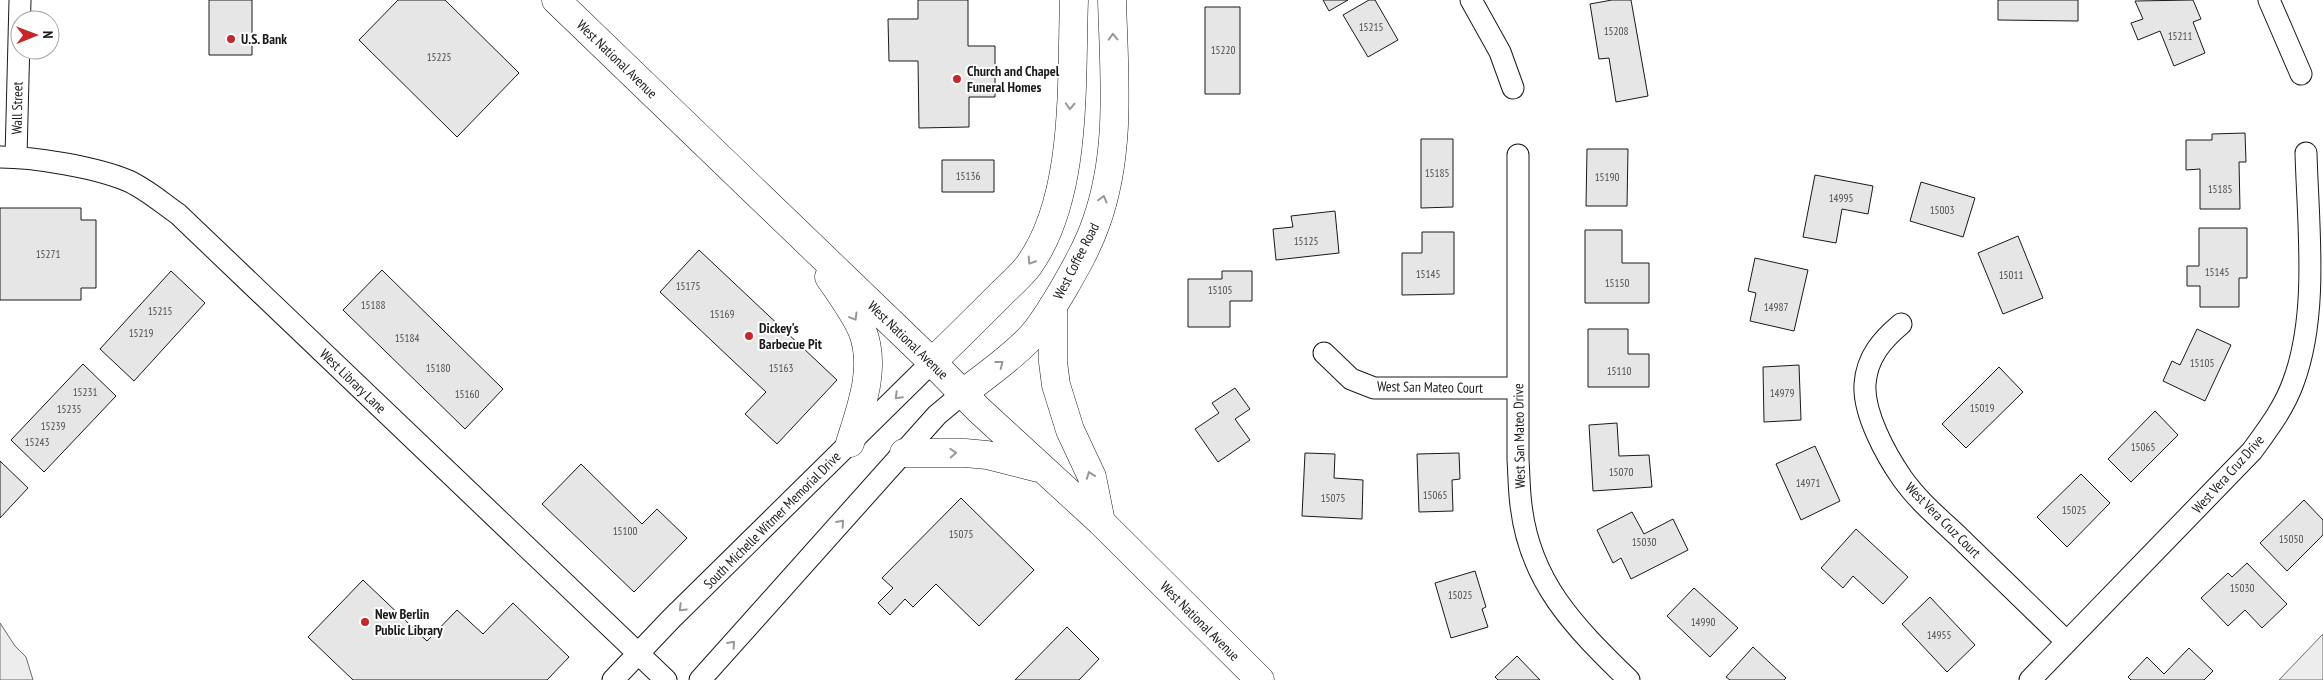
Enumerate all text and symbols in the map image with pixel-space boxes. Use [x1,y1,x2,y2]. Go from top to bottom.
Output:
north arrow [10,10,60,60]
street label: West National Avenue [573,16,661,102]
house number: 15215 [1359,20,1383,34]
house number: 15208 [1604,24,1628,38]
house number: 15211 [2168,29,2192,43]
place label: U.S. Bank [241,30,287,48]
text: N [39,31,57,39]
marker: U.S. Bank [225,33,237,45]
one-way arrow [1108,33,1118,41]
house number: 15220 [1211,43,1235,57]
house number: 15225 [427,50,451,64]
place label: Church and Chapel Funeral Homes [967,62,1060,96]
marker: Church and Chapel Funeral Homes [951,73,963,85]
street label: Wall Street [8,81,26,135]
one-way arrow [1064,102,1075,110]
house number: 15185 [1425,166,1449,180]
house number: 15136 [956,169,980,183]
house number: 15190 [1595,170,1619,184]
house number: 15185 [2208,182,2232,196]
house number: 14995 [1829,191,1853,205]
one-way arrow [1097,194,1108,203]
house number: 15003 [1930,203,1954,217]
street label: West Coffee Road [1049,220,1103,302]
house number: 15125 [1294,234,1318,248]
house number: 15271 [36,247,60,261]
one-way arrow [1028,256,1037,265]
house number: 15145 [2205,265,2229,279]
house number: 15145 [1416,267,1440,281]
house number: 15011 [1999,268,2023,282]
house number: 15150 [1605,276,1629,290]
house number: 15175 [676,279,700,293]
house number: 15105 [1208,283,1232,297]
street label: West National Avenue [864,297,952,383]
house number: 15188 [361,298,385,312]
house number: 14987 [1764,300,1788,314]
house number: 15215 [148,304,172,318]
house number: 15169 [710,307,734,321]
one-way arrow [848,312,858,321]
place label: Dickey's Barbecue Pit [759,319,822,353]
house number: 15219 [129,326,153,340]
marker: Dickey's Barbecue Pit [743,330,755,342]
house number: 15184 [395,331,419,345]
street label: West Library Lane [316,345,390,417]
house number: 15105 [2190,356,2214,370]
one-way arrow [995,360,1004,369]
house number: 15180 [426,361,450,375]
house number: 15163 [769,361,793,375]
house number: 15110 [1607,364,1631,378]
street label: West San Mateo Court [1377,377,1483,397]
street label: West San Mateo Drive [1509,383,1529,489]
house number: 15231 [73,385,97,399]
house number: 14979 [1770,386,1794,400]
house number: 15160 [455,387,479,401]
one-way arrow [894,390,903,399]
house number: 15019 [1970,401,1994,415]
house number: 15235 [57,402,81,416]
house number: 15239 [41,419,65,433]
street label: West Vera Cruz Drive [2188,431,2268,517]
house number: 15243 [25,435,49,449]
house number: 15065 [2131,440,2155,454]
street label: South Michelle Witmer Memorial Drive [700,447,845,592]
one-way arrow [949,448,957,459]
house number: 15070 [1609,465,1633,479]
one-way arrow [1086,471,1096,480]
house number: 14971 [1796,476,1820,490]
street label: West Vera Cruz Court [1901,478,1985,562]
house number: 15065 [1423,488,1447,502]
house number: 15075 [1321,491,1345,505]
house number: 15025 [2062,503,2086,517]
one-way arrow [835,520,844,529]
house number: 15100 [613,524,637,538]
house number: 15075 [949,527,973,541]
house number: 15050 [2279,532,2303,546]
house number: 15030 [1632,535,1656,549]
street label: West National Avenue [1156,577,1244,665]
house number: 15030 [2230,581,2254,595]
house number: 15025 [1448,588,1472,602]
one-way arrow [679,602,688,611]
place label: New Berlin Public Library [375,605,443,639]
house number: 14990 [1691,615,1715,629]
marker: New Berlin Public Library [359,616,371,628]
house number: 14955 [1927,628,1951,642]
one-way arrow [726,640,735,649]

